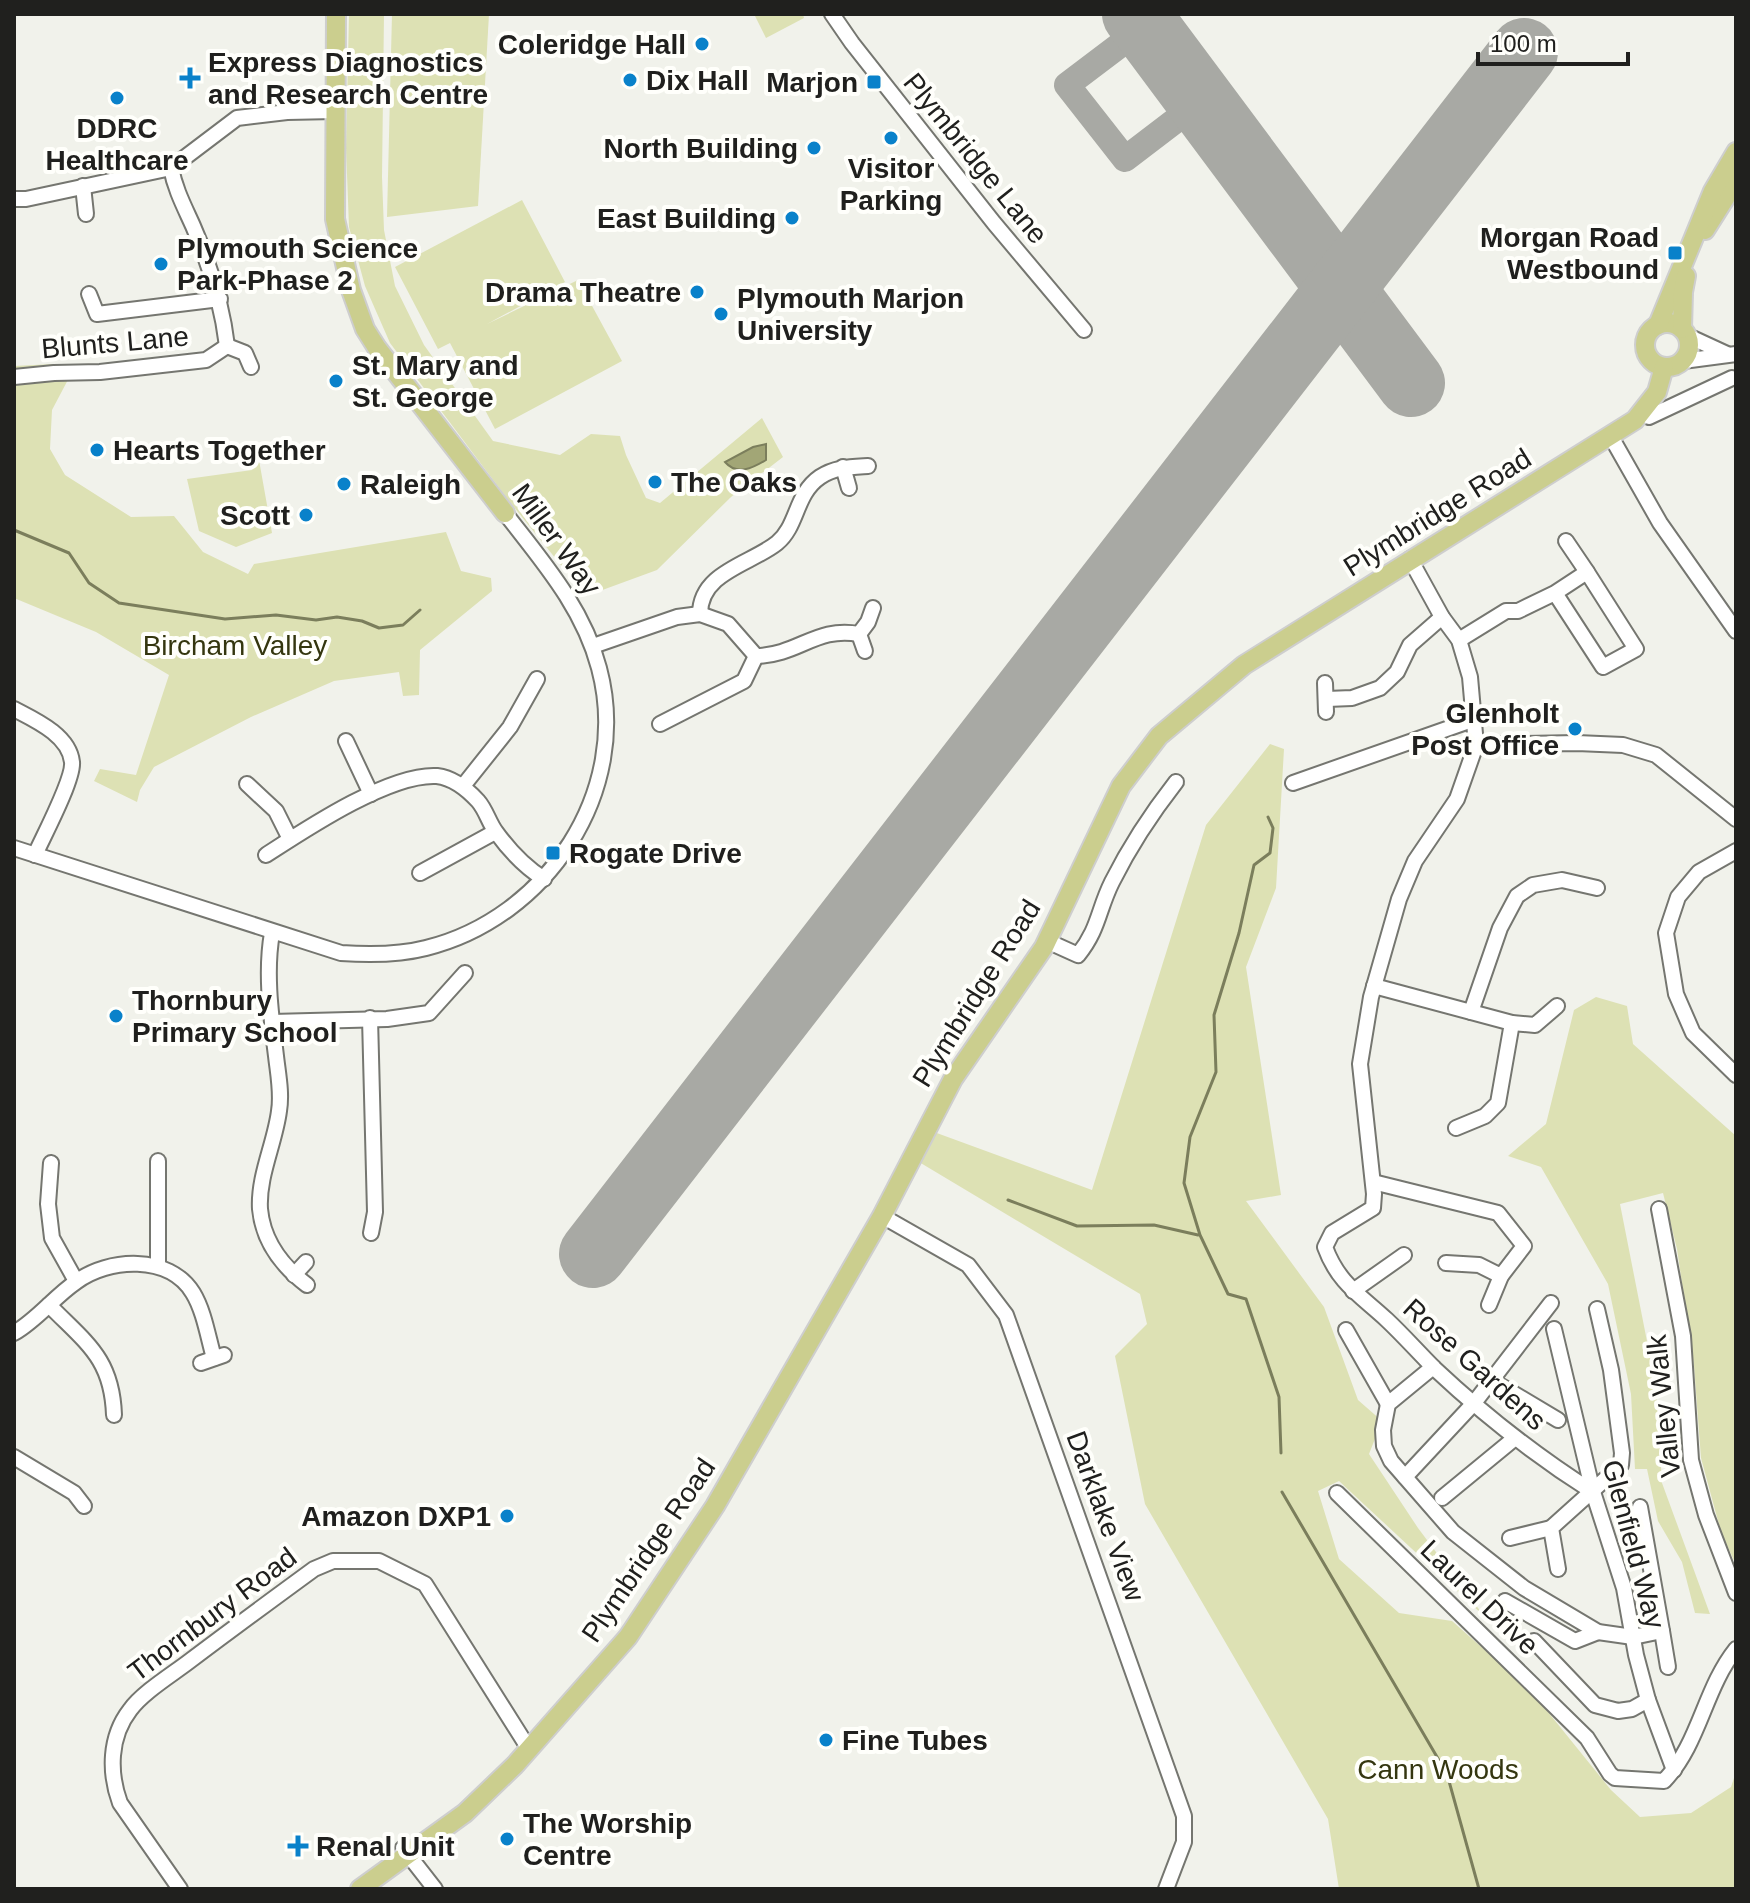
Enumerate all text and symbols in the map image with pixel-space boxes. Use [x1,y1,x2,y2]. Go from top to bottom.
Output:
scale bar [1478,16,1628,66]
place label: Coleridge Hall [498,29,686,60]
text: 100 m [1490,30,1557,57]
marker: Coleridge Hall [693,35,711,53]
place label: Express Diagnostics and Research Centre [208,47,488,110]
place label: Dix Hall [646,65,749,96]
marker: Express Diagnostics and Research Centre [179,67,201,89]
place label: Marjon [766,67,858,98]
street label: Plymbridge Lane [897,67,1054,250]
marker: Dix Hall [621,71,639,89]
marker: Marjon [865,73,883,91]
marker: DDRC Healthcare [108,89,126,107]
place label: DDRC Healthcare [45,113,189,176]
marker: Visitor Parking [882,129,900,147]
place label: North Building [604,133,798,164]
marker: North Building [805,139,823,157]
place label: Visitor Parking [840,153,942,216]
place label: East Building [597,203,776,234]
marker: East Building [783,209,801,227]
place label: Morgan Road Westbound [1480,222,1659,285]
place label: Plymouth Science Park-Phase 2 [177,233,418,296]
marker: Morgan Road Westbound [1666,244,1684,262]
marker: Plymouth Science Park-Phase 2 [152,255,170,273]
place label: Drama Theatre [485,277,681,308]
marker: Drama Theatre [688,283,706,301]
place label: Plymouth Marjon University [737,283,964,346]
marker: Plymouth Marjon University [712,305,730,323]
street label: Blunts Lane [40,321,190,364]
place label: St. Mary and St. George [352,350,518,413]
marker: St. Mary and St. George [327,372,345,390]
place label: Hearts Together [113,435,326,466]
marker: Hearts Together [88,441,106,459]
street label: Plymbridge Road [1338,442,1537,582]
place label: The Oaks [671,467,797,498]
place label: Raleigh [360,469,461,500]
marker: The Oaks [646,473,664,491]
marker: Raleigh [335,475,353,493]
street label: Miller Way [506,478,607,601]
place label: Scott [220,500,290,531]
marker: Scott [297,506,315,524]
park label: Bircham Valley [143,630,327,661]
place label: Glenholt Post Office [1411,698,1559,761]
marker: Glenholt Post Office [1566,720,1584,738]
place label: Rogate Drive [569,838,742,869]
marker: Rogate Drive [544,844,562,862]
street label: Plymbridge Road [906,894,1046,1093]
place label: Thornbury Primary School [132,985,337,1048]
marker: Thornbury Primary School [107,1007,125,1025]
street label: Rose Gardens [1397,1292,1552,1436]
street label: Valley Walk [1640,1332,1686,1479]
street label: Darklake View [1060,1427,1151,1606]
street label: Plymbridge Road [576,1453,721,1648]
street label: Glenfield Way [1596,1456,1671,1632]
place label: Amazon DXP1 [301,1501,491,1532]
marker: Amazon DXP1 [498,1507,516,1525]
street label: Laurel Drive [1415,1534,1545,1661]
street label: Thornbury Road [122,1541,302,1688]
place label: Fine Tubes [842,1725,988,1756]
marker: Fine Tubes [817,1731,835,1749]
park label: Cann Woods [1357,1754,1519,1785]
place label: The Worship Centre [523,1808,692,1871]
marker: The Worship Centre [498,1830,516,1848]
place label: Renal Unit [316,1831,454,1862]
marker: Renal Unit [287,1835,309,1857]

